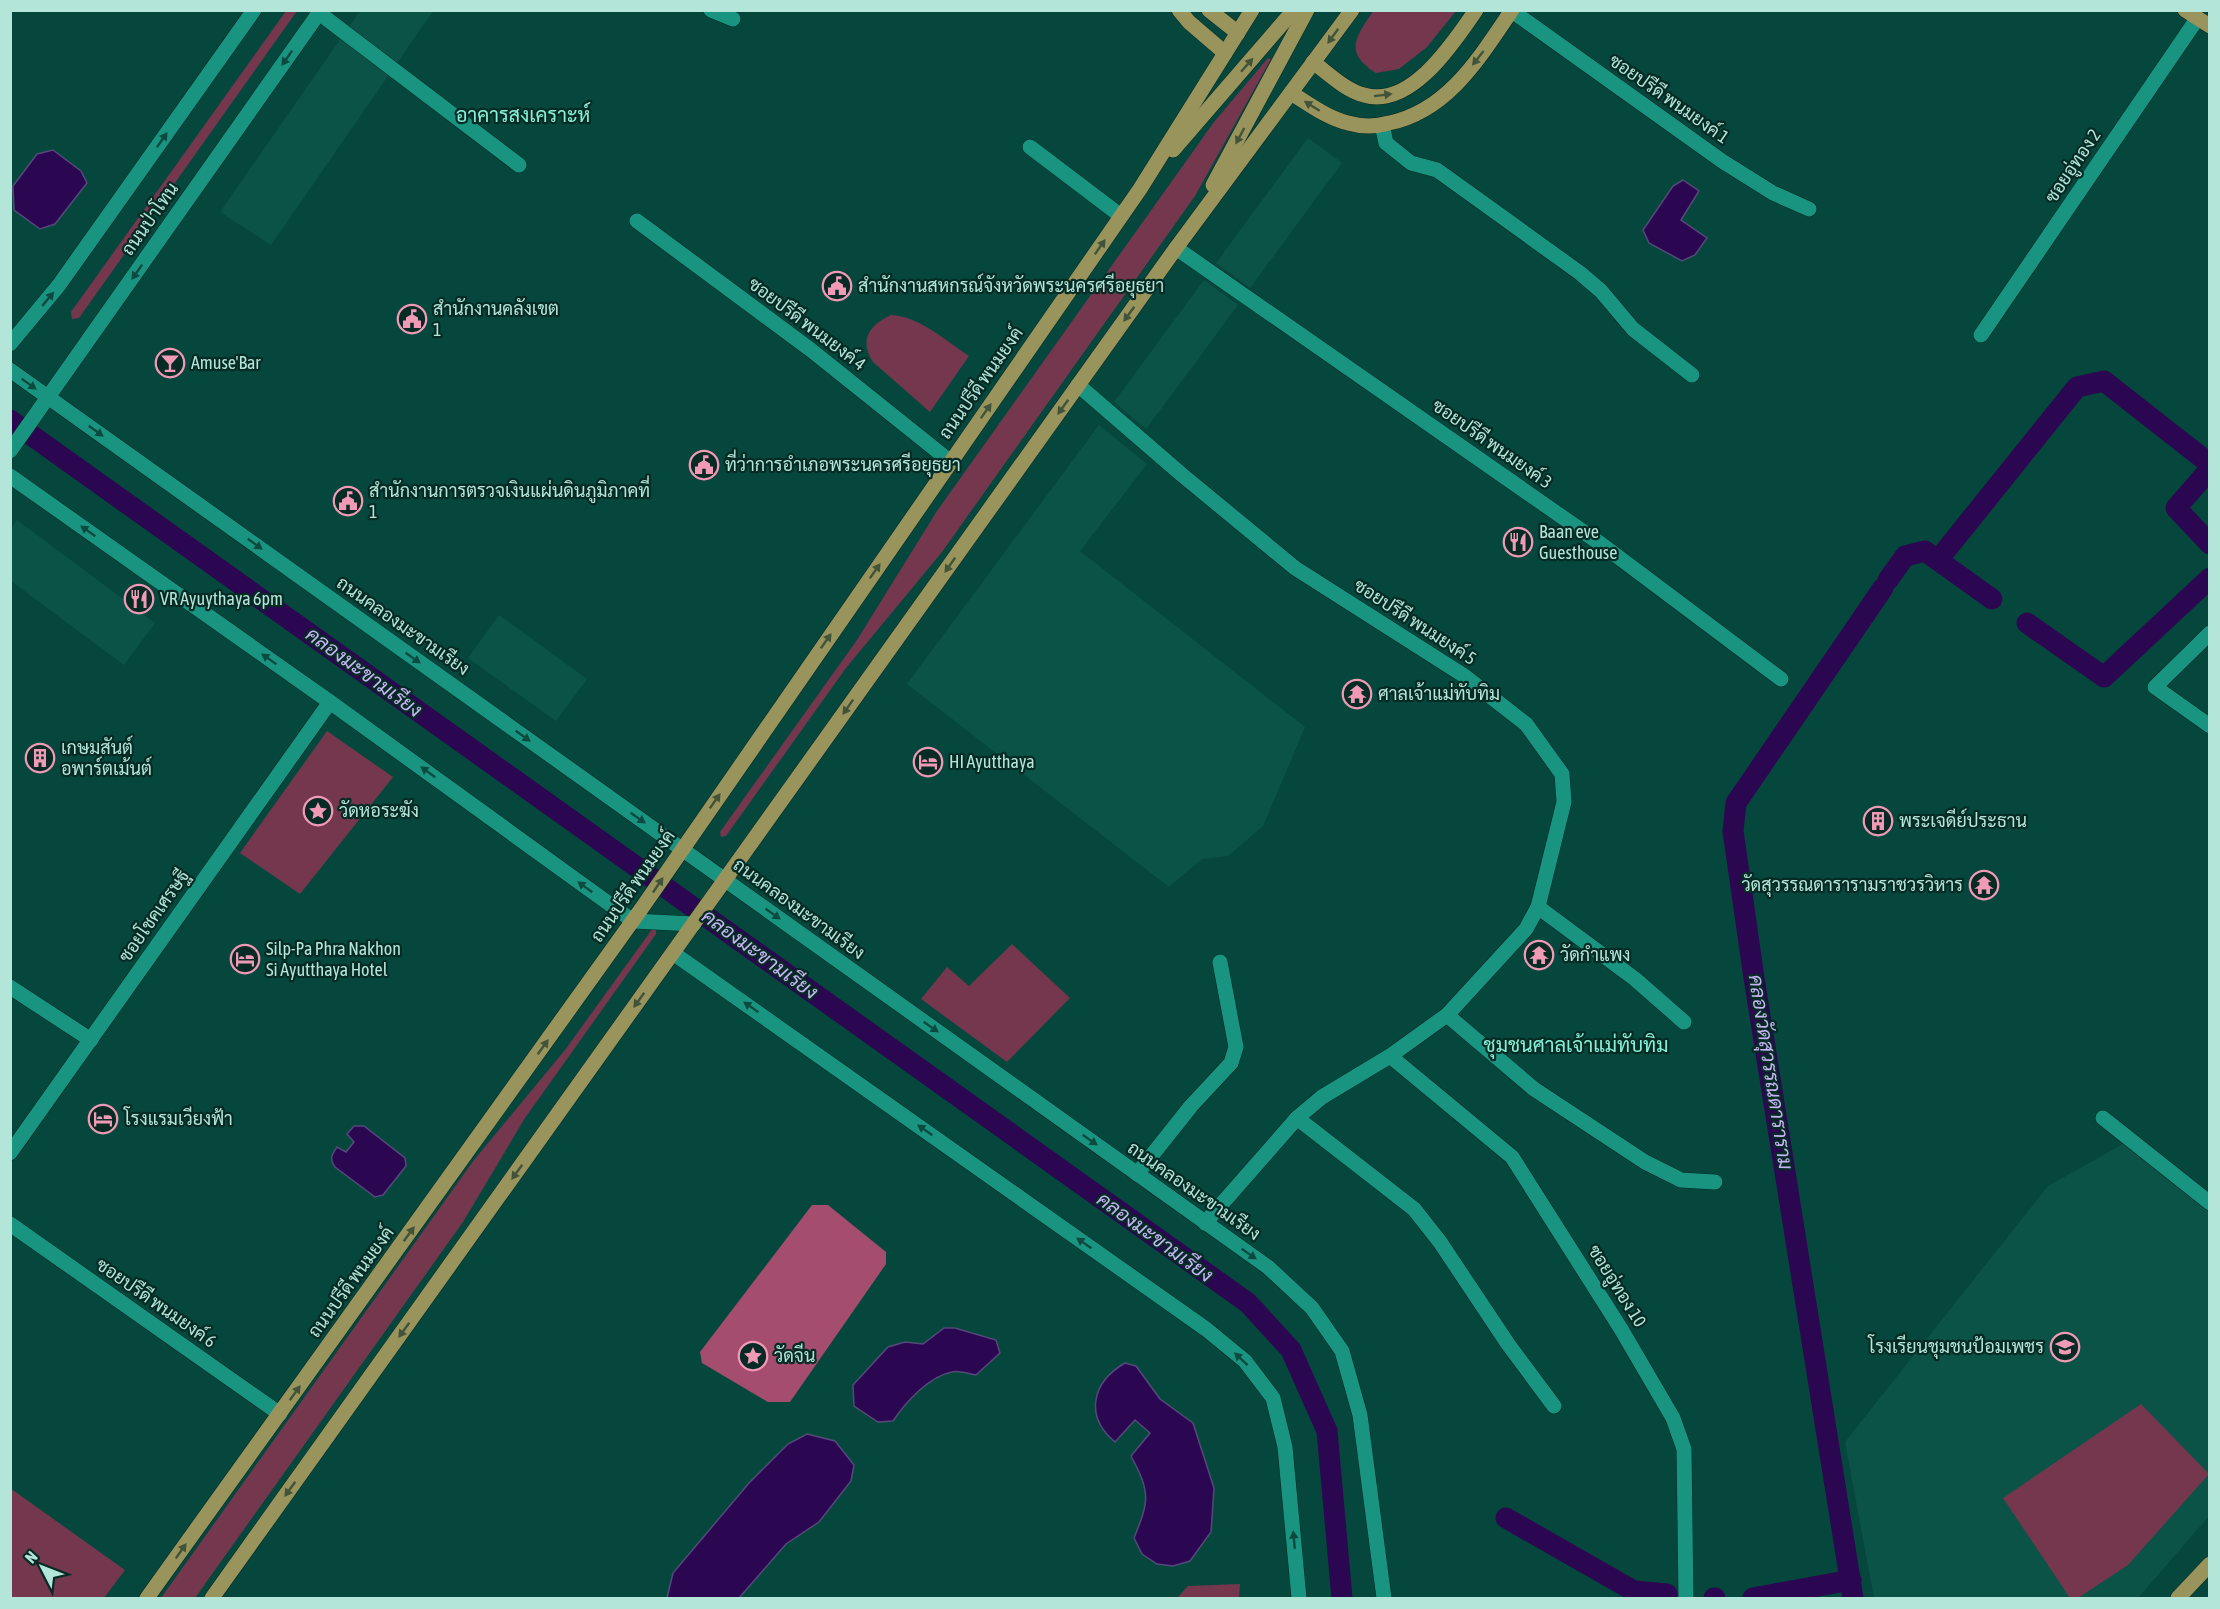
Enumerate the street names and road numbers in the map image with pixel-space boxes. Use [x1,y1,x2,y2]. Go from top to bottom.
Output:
street label: ซอยปรีดี พนมยงค์ 1 [1605,48,1734,148]
street label: ซอยอู่ทอง 2 [2040,124,2107,208]
street label: ถนนป่าโทน [115,177,182,259]
street label: ซอยปรีดี พนมยงค์ 4 [745,271,871,375]
street label: ถนนปรีดี พนมยงค์ [933,322,1027,443]
street label: ซอยปรีดี พนมยงค์ 3 [1428,393,1557,493]
street label: ถนนคลองมะขามเรียง [332,572,474,680]
street label: ซอยปรีดี พนมยงค์ 5 [1350,573,1481,669]
street label: ถนนปรีดี พนมยงค์ [585,825,679,946]
street label: ถนนคลองมะขามเรียง [729,854,869,964]
street label: ซอยโชคเศรษฐี [113,864,195,967]
street label: ถนนคลองมะขามเรียง [1123,1137,1265,1245]
street label: ถนนปรีดี พนมยงค์ [302,1221,398,1341]
street label: ซอยอู่ทอง 10 [1581,1240,1652,1332]
street label: ซอยปรีดี พนมยงค์ 6 [92,1252,221,1352]

